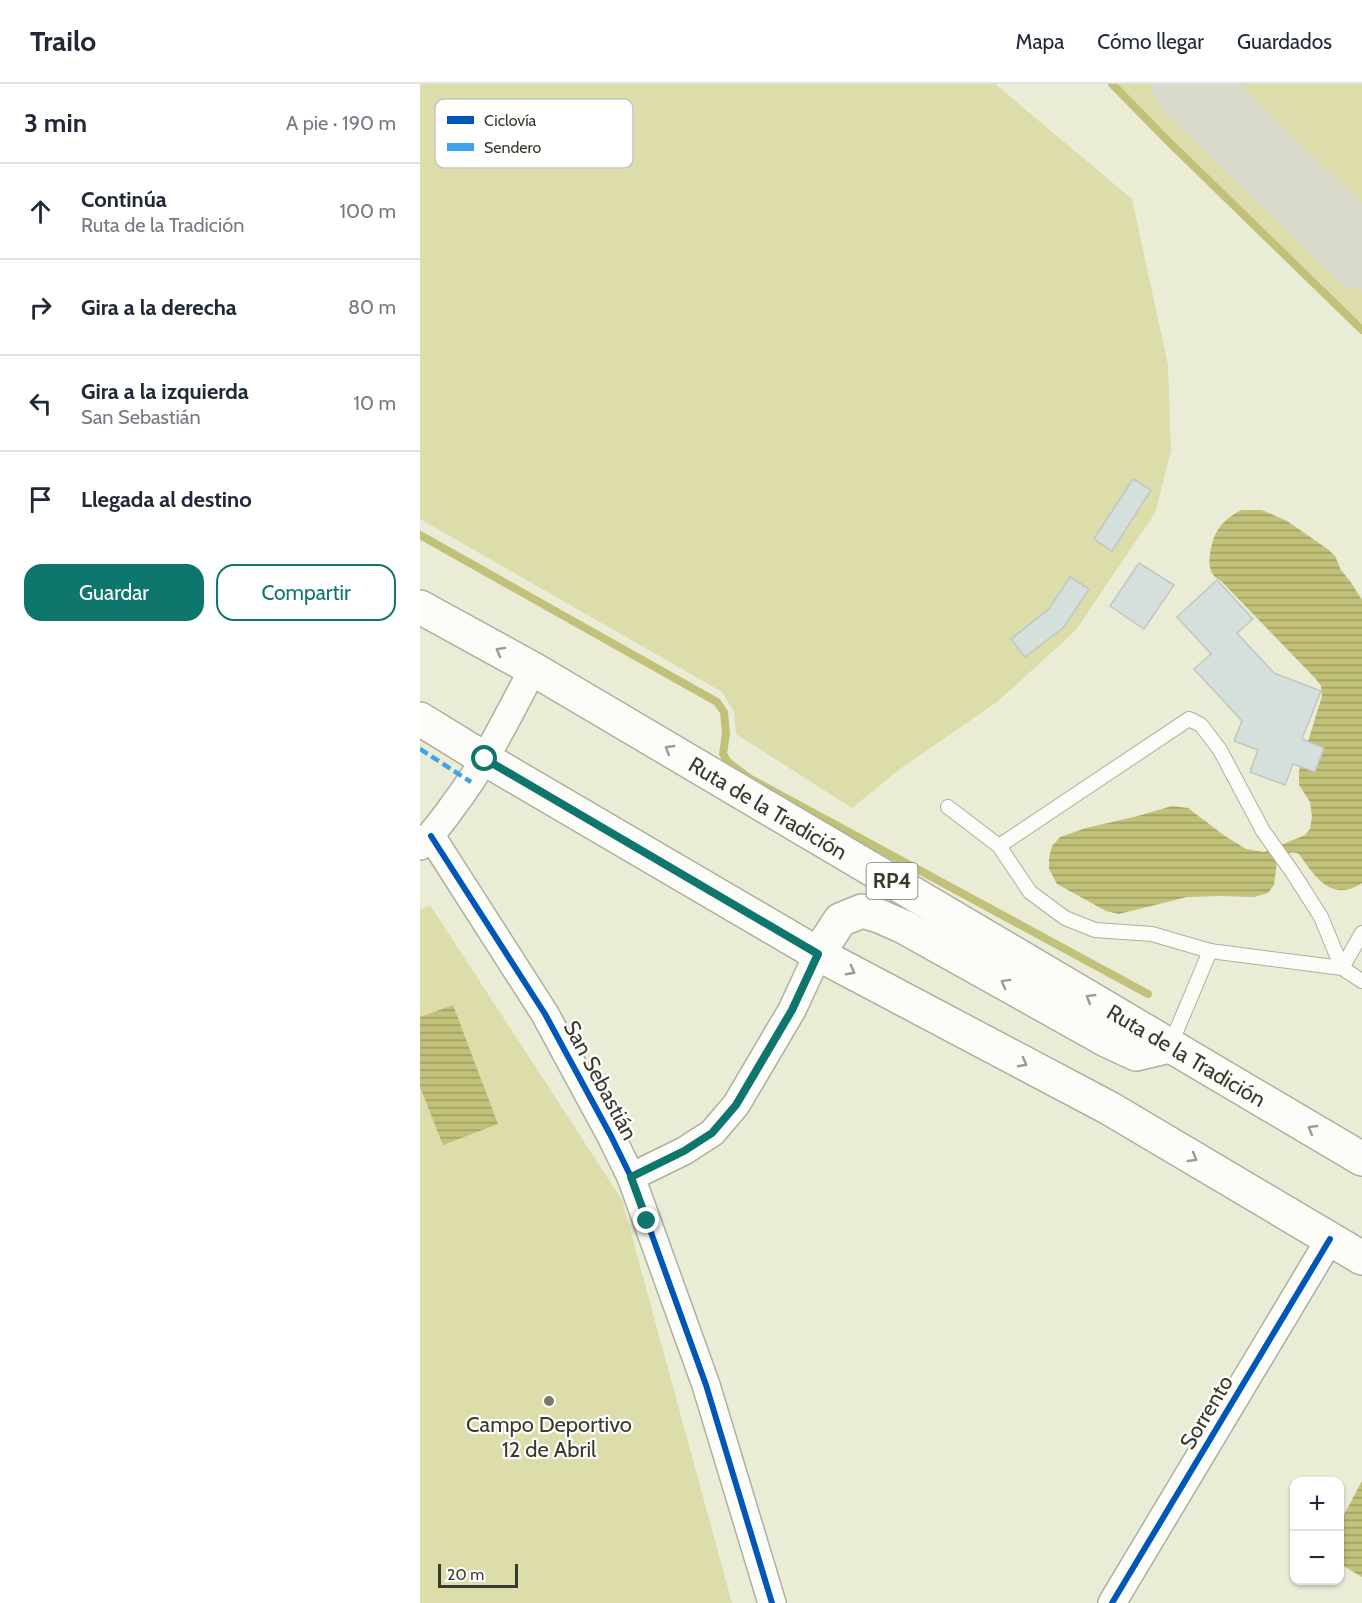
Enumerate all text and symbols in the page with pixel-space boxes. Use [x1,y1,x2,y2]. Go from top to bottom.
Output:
text: Trailo [30,24,96,58]
text: Mapa [1016,29,1064,54]
text: Cómo llegar [1097,29,1204,54]
text: Guardados [1237,29,1332,54]
legend [435,99,633,168]
text: 3 min [24,107,87,139]
text: A pie · 190 m [286,111,396,135]
text: Ciclovía [484,111,537,130]
text: Sendero [484,138,541,157]
text: Continúa [81,186,167,213]
icon: ahead [24,195,57,228]
text: 100 m [340,199,396,223]
text: Ruta de la Tradición [81,213,244,237]
icon: right [24,291,57,324]
text: Gira a la derecha [81,294,237,321]
text: 80 m [348,295,396,319]
text: Gira a la izquierda [81,378,249,405]
icon: left [24,387,57,420]
text: 10 m [353,391,396,415]
text: San Sebastián [81,405,201,429]
icon: arrive [24,483,57,516]
text: Llegada al destino [81,486,252,513]
button: Guardar [24,564,204,621]
button: Compartir [216,564,396,621]
one-way arrow [496,647,506,658]
route start [471,745,497,771]
one-way arrow [665,745,675,756]
street label: Ruta de la Tradición [684,751,852,866]
road number: RP4 [866,863,918,899]
one-way arrow [845,964,855,975]
one-way arrow [1001,979,1011,990]
one-way arrow [1085,994,1096,1005]
street label: Ruta de la Tradición [1102,998,1270,1113]
street label: San Sebastián [558,1016,643,1145]
one-way arrow [1017,1056,1027,1067]
one-way arrow [1308,1125,1318,1136]
one-way arrow [1187,1151,1197,1162]
route end [633,1207,659,1233]
street label: Sorrento [1174,1370,1239,1454]
marker: Campo Deportivo 12 de Abril [542,1394,556,1408]
place label: Campo Deportivo 12 de Abril [466,1411,632,1463]
map controls [1290,1477,1344,1585]
button: + [1290,1477,1344,1531]
button: − [1290,1531,1344,1585]
scale bar [438,1561,518,1588]
text: 20 m [447,1565,484,1584]

